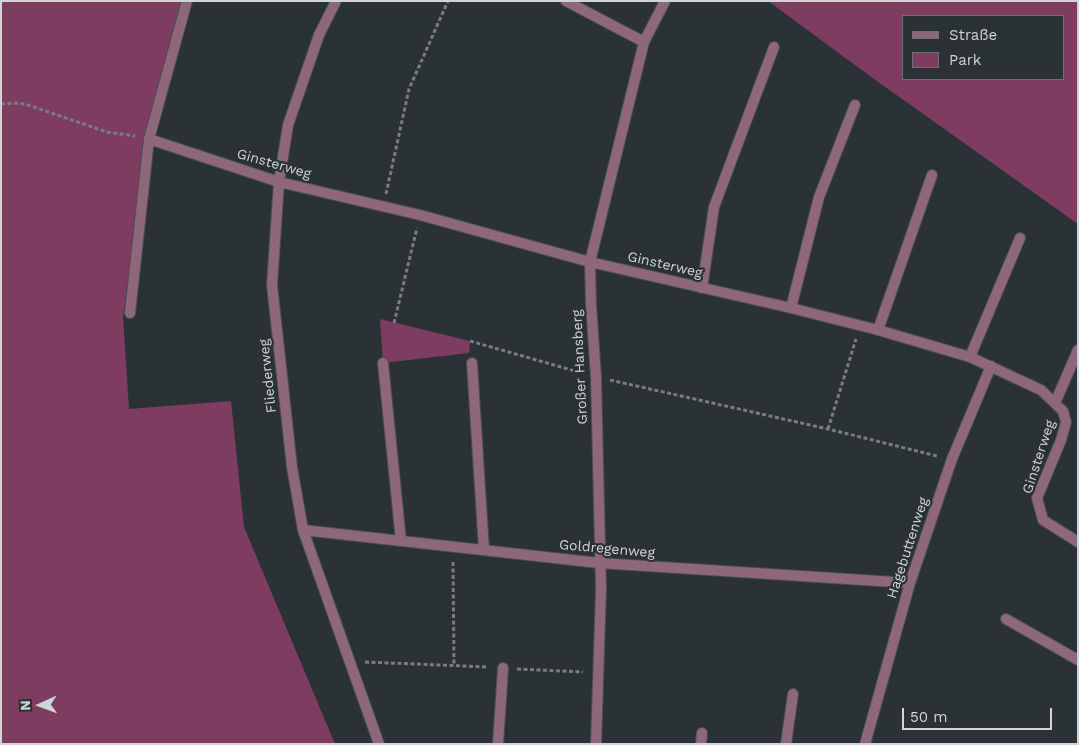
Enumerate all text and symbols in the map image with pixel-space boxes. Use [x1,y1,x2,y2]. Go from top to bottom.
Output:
legend [902,15,1064,80]
text: Straße [949,26,997,44]
text: Park [949,51,981,69]
street label: Ginsterweg [235,145,313,183]
street label: Ginsterweg [626,248,704,282]
street label: Großer Hansberg [569,309,591,425]
street label: Fliederweg [256,338,280,414]
street label: Ginsterweg [1019,418,1059,496]
street label: Hagebuttenweg [884,495,932,601]
street label: Goldregenweg [558,536,656,562]
north arrow [15,680,65,730]
scale bar [904,698,1054,730]
text: N [17,700,33,711]
text: 50 m [910,708,947,726]

